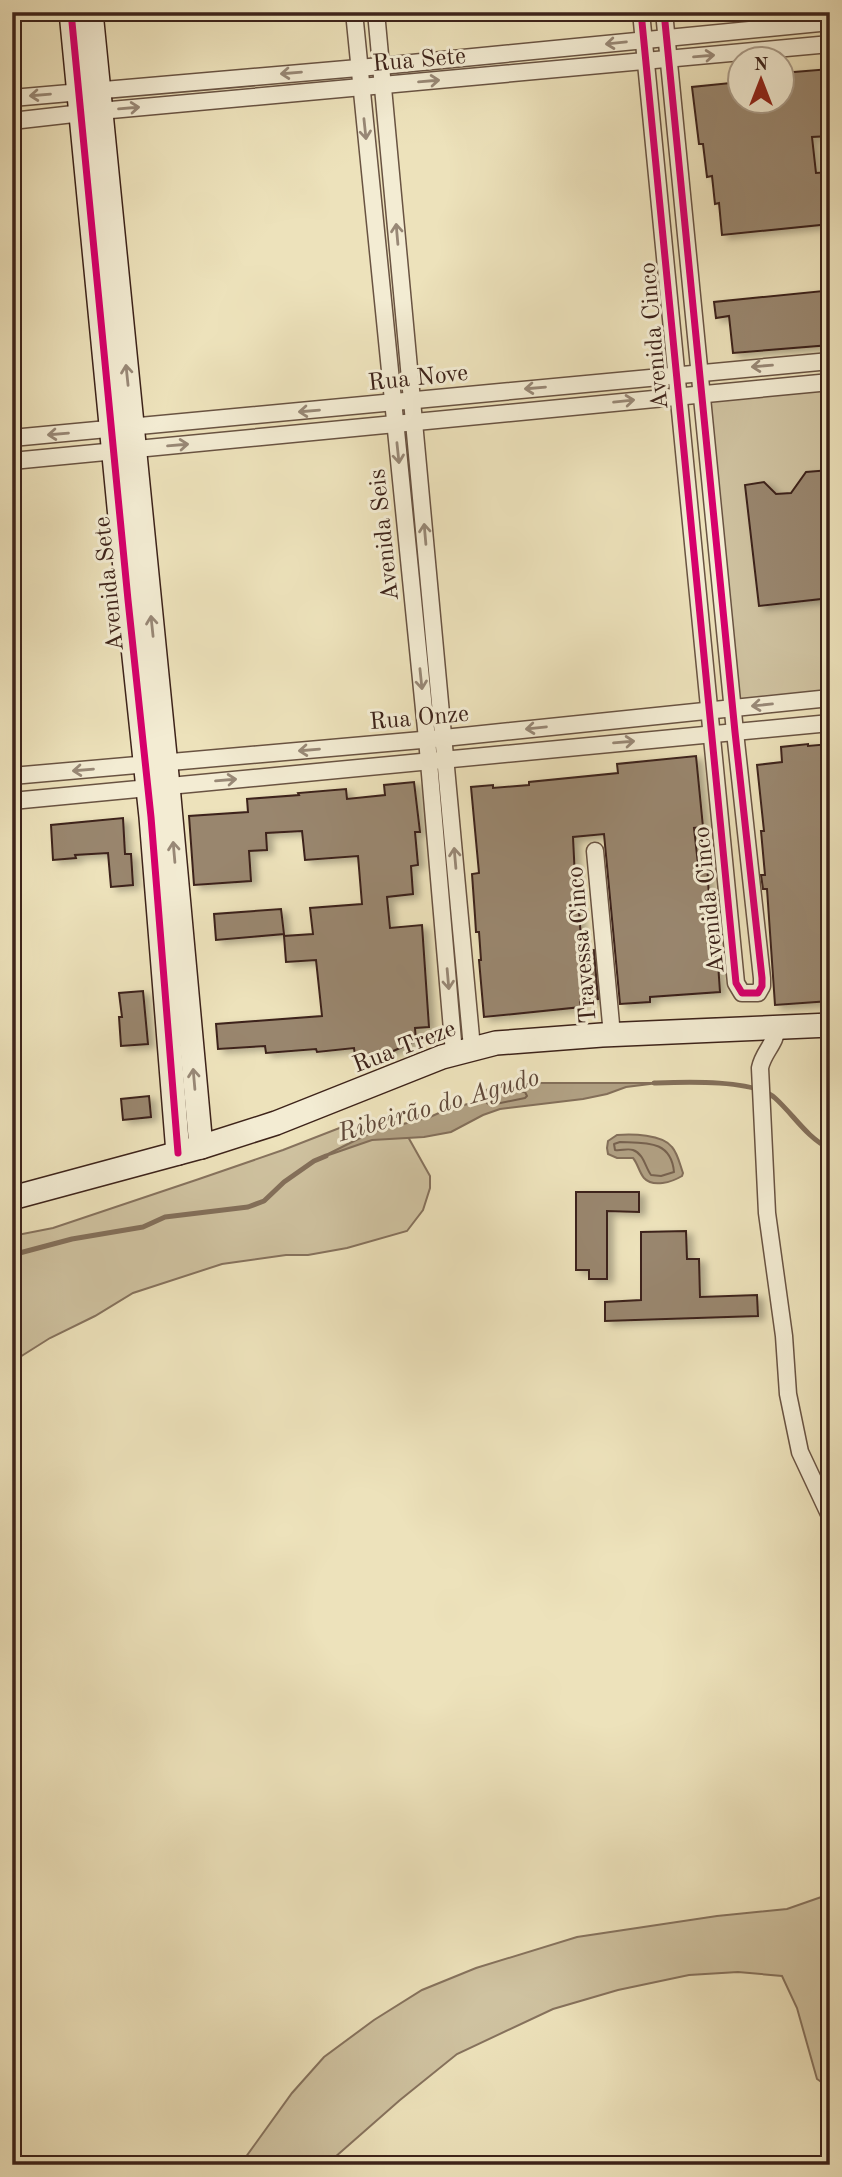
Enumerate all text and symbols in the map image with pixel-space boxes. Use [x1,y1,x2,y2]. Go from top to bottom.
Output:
one-way arrow [605,37,627,50]
street label: Rua Sete [371,45,467,77]
north arrow [726,46,796,116]
one-way arrow [692,49,715,62]
text: N [754,56,769,75]
one-way arrow [281,67,303,80]
one-way arrow [417,74,439,87]
one-way arrow [30,89,52,102]
one-way arrow [117,101,140,114]
one-way arrow [359,117,372,140]
one-way arrow [390,223,403,246]
street label: Avenida Cinco [637,261,673,411]
one-way arrow [751,360,774,373]
street label: Rua Nove [367,362,469,396]
one-way arrow [120,364,133,387]
one-way arrow [524,381,547,394]
one-way arrow [612,394,634,407]
one-way arrow [298,405,321,418]
one-way arrow [47,428,70,441]
one-way arrow [166,438,189,451]
one-way arrow [392,441,405,464]
street label: Avenida Seis [366,468,404,602]
street label: Avenida Sete [91,515,129,652]
one-way arrow [419,523,432,546]
one-way arrow [145,615,158,638]
one-way arrow [414,667,427,690]
one-way arrow [751,699,774,712]
street label: Rua Onze [368,703,470,735]
one-way arrow [525,722,547,735]
one-way arrow [612,735,634,748]
one-way arrow [298,744,321,757]
one-way arrow [72,764,94,777]
one-way arrow [215,773,237,786]
street label: Avenida Cinco [690,825,730,975]
one-way arrow [167,842,180,864]
one-way arrow [448,847,461,870]
street label: Travessa Cinco [564,865,602,1025]
one-way arrow [442,967,455,990]
street label: Rua Treze [350,1017,460,1078]
water label: Ribeirão do Agudo [334,1065,542,1147]
one-way arrow [188,1068,201,1091]

